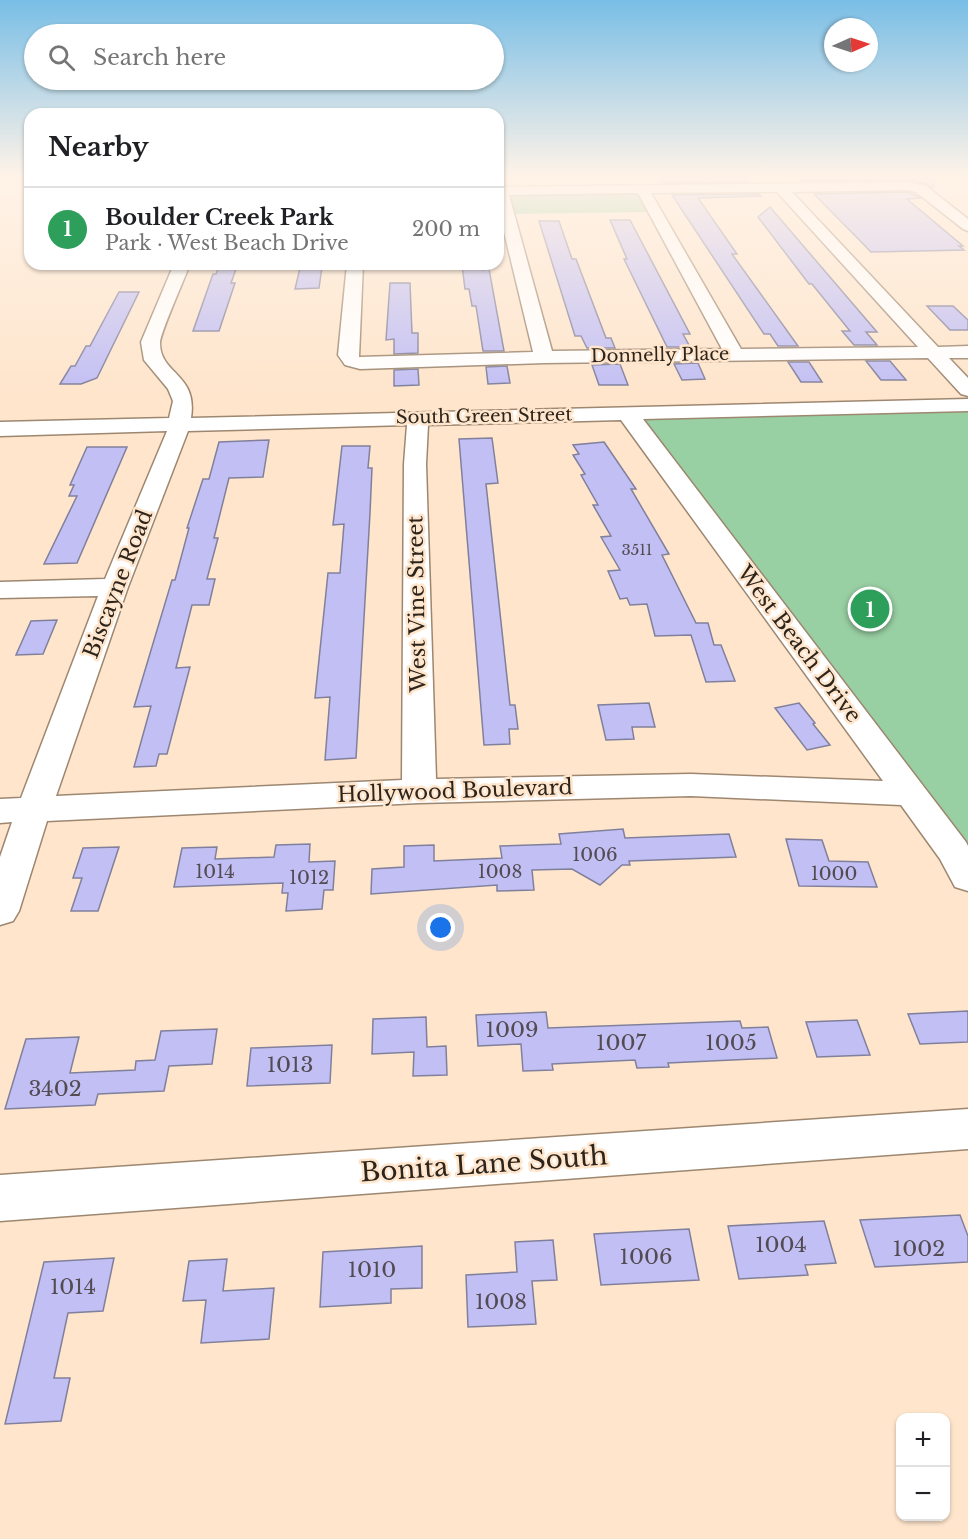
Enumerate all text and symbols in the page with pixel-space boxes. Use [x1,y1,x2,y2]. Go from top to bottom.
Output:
north arrow [824,18,878,72]
search box [24,24,504,90]
icon: search [45,41,78,74]
text: Search here [93,44,226,71]
text: Nearby [48,131,149,163]
text: Boulder Creek Park [105,204,334,231]
text: 1 [63,217,72,241]
text: 200 m [412,217,480,241]
text: Park · West Beach Drive [105,231,349,255]
street label: Donnelly Place [590,343,730,367]
street label: South Green Street [396,403,572,429]
street label: Biscayne Road [78,506,158,662]
street label: West Vine Street [402,515,432,694]
house number: 3511 [621,540,653,559]
street label: West Beach Drive [731,559,867,728]
pin: 1 [850,586,890,632]
street label: Hollywood Boulevard [337,774,573,808]
house number: 1006 [572,844,618,866]
house number: 1014 [195,861,235,883]
house number: 1008 [478,861,522,883]
house number: 1000 [811,863,857,885]
house number: 1012 [289,867,329,889]
your location [426,913,455,942]
house number: 1009 [486,1017,538,1043]
house number: 1007 [596,1030,646,1056]
house number: 1005 [705,1030,757,1056]
house number: 1013 [267,1052,313,1078]
house number: 3402 [28,1076,82,1102]
street label: Bonita Lane South [359,1139,609,1189]
house number: 1004 [755,1232,807,1258]
house number: 1002 [893,1236,945,1262]
house number: 1006 [620,1244,672,1270]
house number: 1010 [348,1257,396,1283]
house number: 1014 [50,1274,96,1300]
house number: 1008 [475,1289,527,1315]
map controls [896,1413,950,1521]
button: + [896,1413,950,1467]
button: − [896,1467,950,1521]

